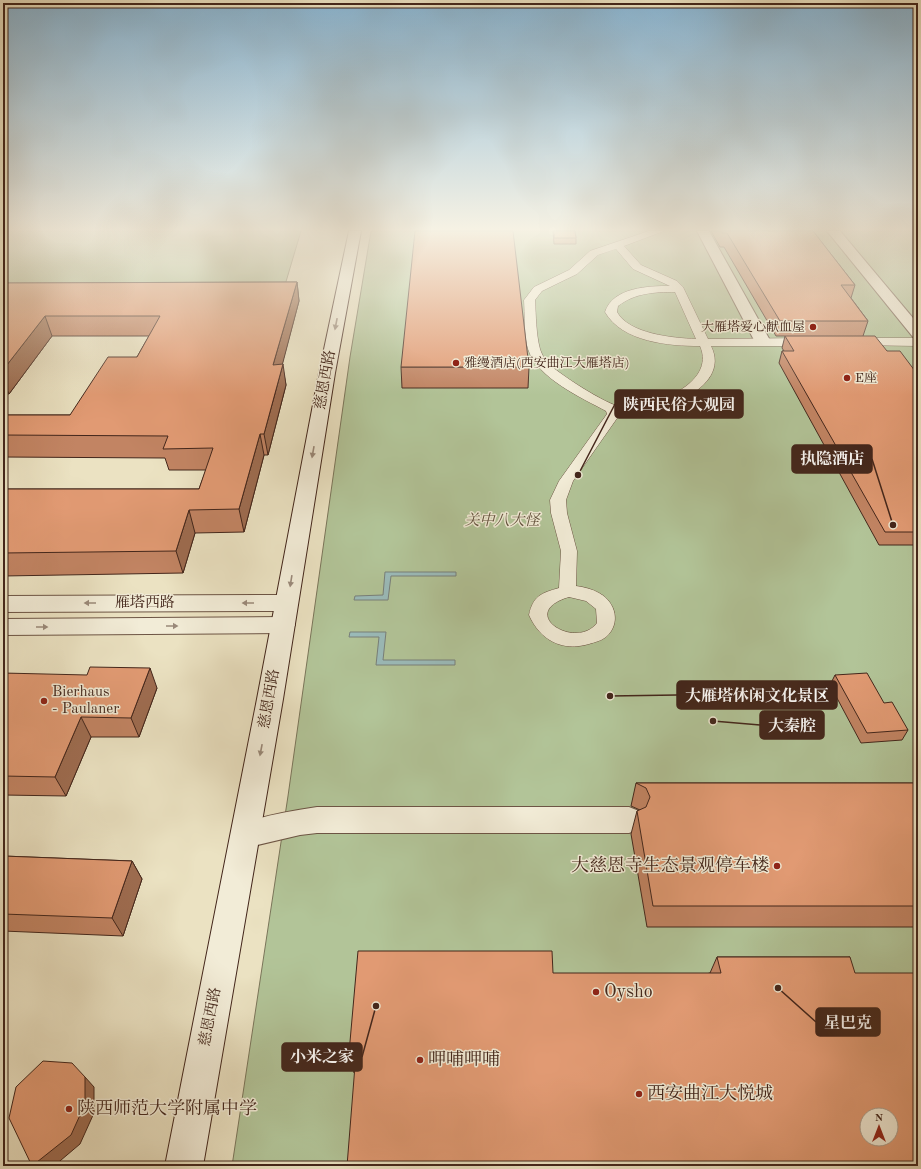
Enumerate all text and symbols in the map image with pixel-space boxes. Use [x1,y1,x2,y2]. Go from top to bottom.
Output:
one-way arrow [333,318,339,331]
place label: 大雁塔爱心献血屋 [701,320,805,334]
marker: 大雁塔爱心献血屋 [808,322,818,332]
street label: 慈恩西路 [311,349,339,411]
place label: 雅缦酒店(西安曲江大雁塔店) [464,356,630,370]
marker: 雅缦酒店(西安曲江大雁塔店) [451,358,461,368]
place label: E座 [855,371,877,385]
marker: E座 [842,373,852,383]
callout: 陕西民俗大观园 [615,390,743,418]
text: 陕西民俗大观园 [623,396,735,414]
callout: 执隐酒店 [792,445,872,473]
one-way arrow [310,446,316,459]
text: 执隐酒店 [800,449,864,468]
park label: 关中八大怪 [464,512,541,529]
one-way arrow [288,574,294,587]
street label: 雁塔西路 [115,594,175,611]
one-way arrow [84,600,96,607]
one-way arrow [241,600,254,606]
one-way arrow [166,623,179,629]
one-way arrow [36,624,49,630]
street label: 慈恩西路 [255,668,283,730]
callout: 大雁塔休闲文化景区 [677,681,837,709]
place label: Bierhaus - Paulaner [52,685,119,717]
text: 大雁塔休闲文化景区 [685,687,829,705]
marker: Bierhaus - Paulaner [39,696,49,706]
callout: 大秦腔 [760,711,824,739]
text: 大秦腔 [768,717,816,735]
one-way arrow [257,744,263,756]
place label: 大慈恩寺生态景观停车楼 [571,855,769,875]
marker: 大慈恩寺生态景观停车楼 [772,861,782,871]
place label: Oysho [604,983,653,1001]
street label: 慈恩西路 [196,986,224,1048]
marker: Oysho [591,987,601,997]
callout: 星巴克 [816,1008,880,1036]
text: 星巴克 [824,1014,872,1032]
callout: 小米之家 [282,1043,362,1071]
text: 小米之家 [290,1047,354,1066]
place label: 呷哺呷哺 [428,1050,500,1069]
marker: 呷哺呷哺 [415,1055,425,1065]
place label: 西安曲江大悦城 [647,1083,773,1103]
marker: 西安曲江大悦城 [634,1089,644,1099]
place label: 陕西师范大学附属中学 [77,1098,257,1118]
marker: 陕西师范大学附属中学 [64,1104,74,1114]
north arrow [859,1107,899,1147]
text: N [875,1113,884,1124]

